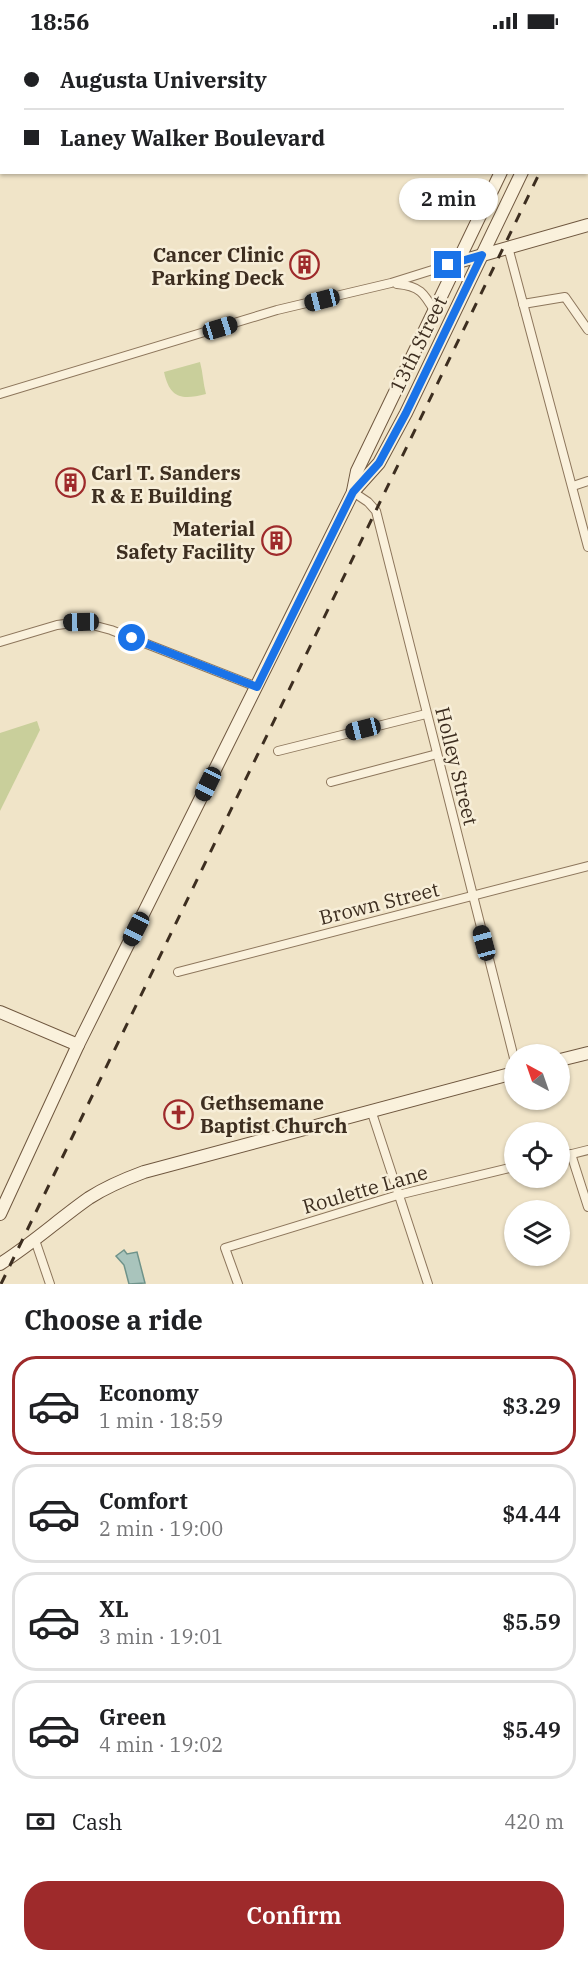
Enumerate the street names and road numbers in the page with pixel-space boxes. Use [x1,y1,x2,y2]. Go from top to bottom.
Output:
street label: 13th Street [383,291,453,397]
street label: Holley Street [429,704,485,828]
street label: Brown Street [316,875,442,931]
street label: Roulette Lane [299,1158,431,1220]

